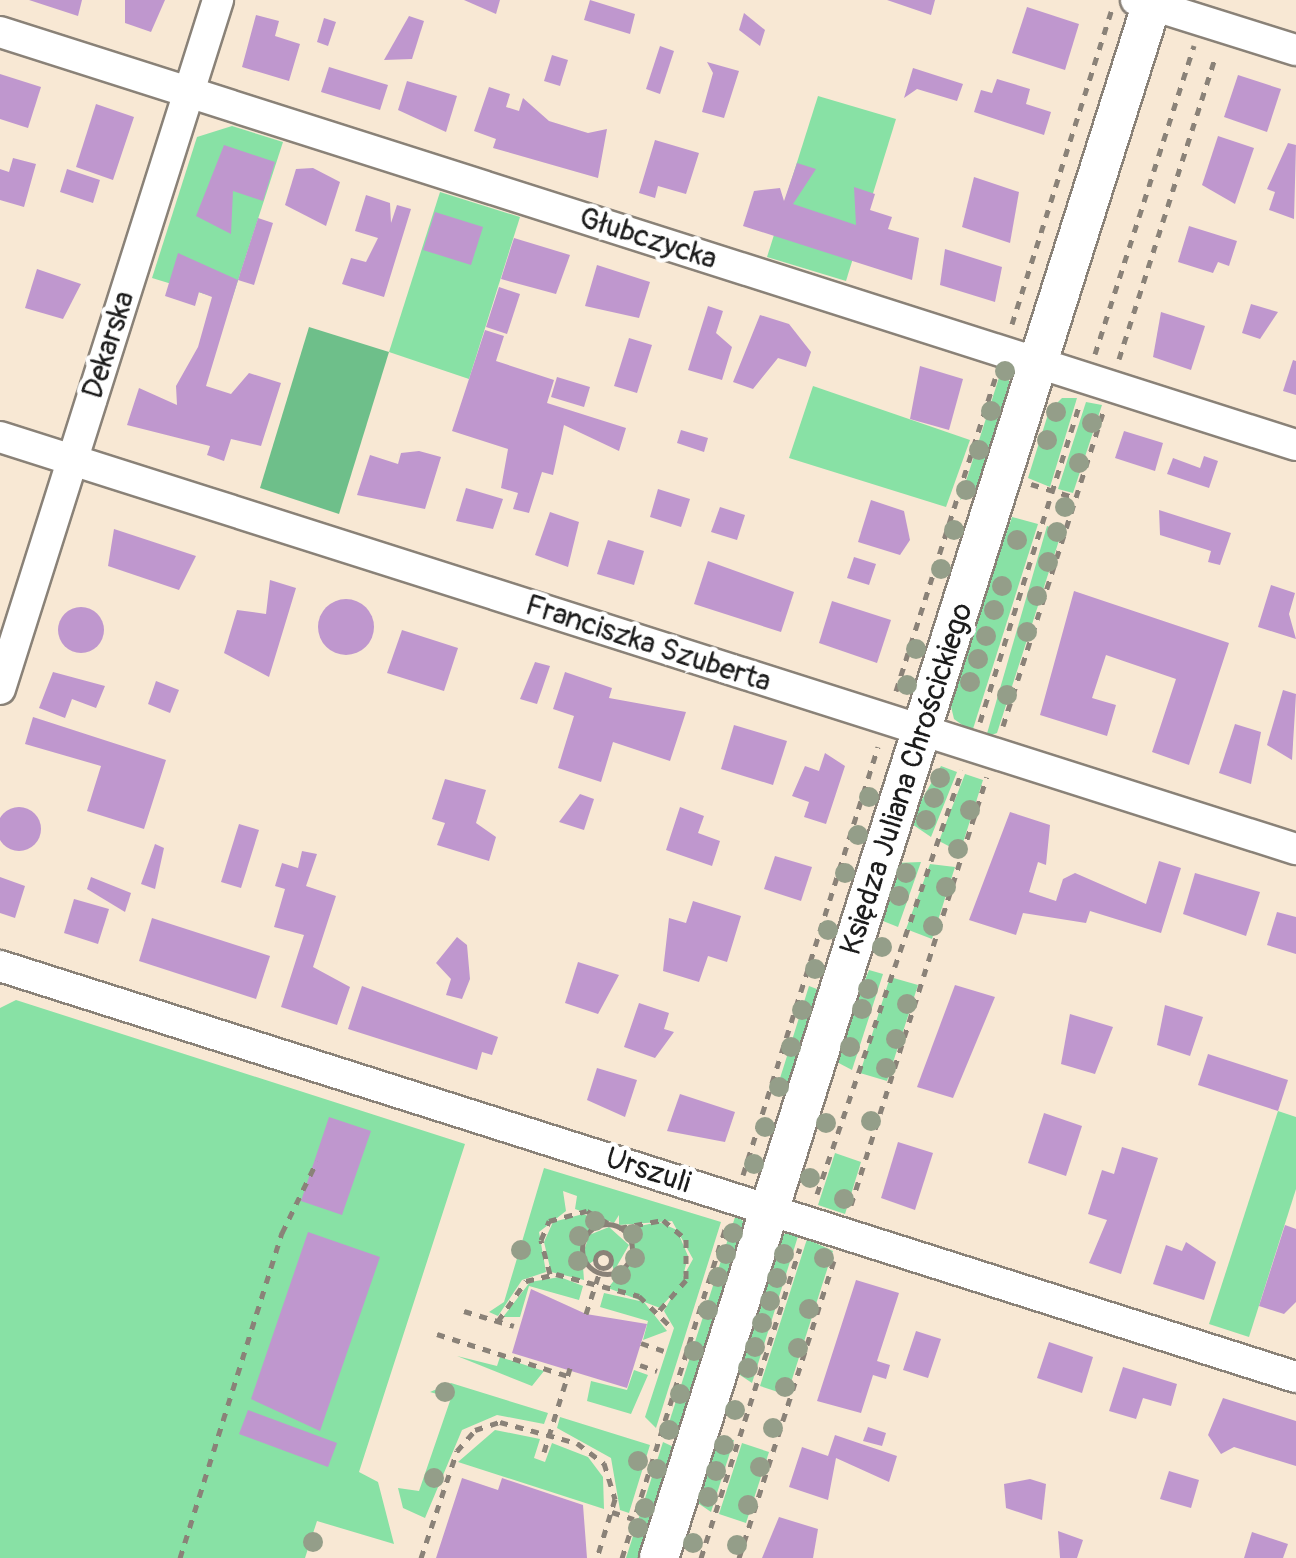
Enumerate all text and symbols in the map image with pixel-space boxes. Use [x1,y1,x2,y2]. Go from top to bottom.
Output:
street label: Głubczycka [575,200,721,278]
street label: Dekarska [75,287,143,403]
street label: Franciszka Szuberta [521,587,775,701]
street label: Księdza Juliana Chrościckiego [833,598,981,960]
street label: Urszuli [601,1140,695,1202]

